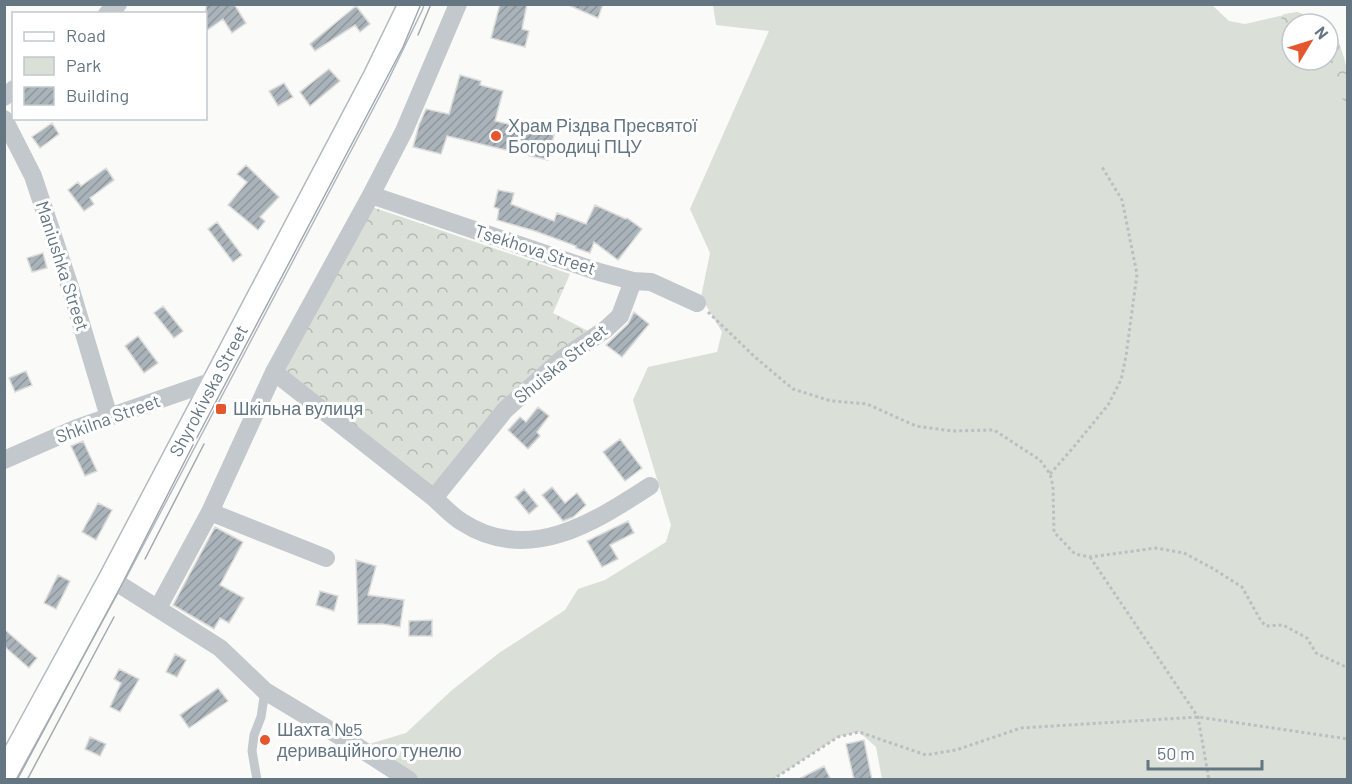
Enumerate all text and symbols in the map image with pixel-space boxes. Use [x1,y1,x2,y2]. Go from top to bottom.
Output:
legend [12,12,207,120]
north arrow [1280,12,1340,72]
text: N [1311,22,1333,42]
text: Road [66,24,106,46]
text: Park [66,54,101,76]
text: Building [66,84,129,106]
place label: Храм Різдва Пресвятої Богородиці ПЦУ [508,114,697,157]
marker: Храм Різдва Пресвятої Богородиці ПЦУ [489,129,503,143]
street label: Maniushka Street [32,198,94,333]
street label: Tsekhova Street [472,219,599,279]
street label: Shuiska Street [509,319,612,408]
street label: Shyrokivska Street [164,321,252,460]
street label: Shkilna Street [52,389,163,447]
place label: Шкільна вулиця [233,397,363,419]
marker: Шкільна вулиця [214,402,228,416]
place label: Шахта №5 дериваційного тунелю [277,718,462,761]
marker: Шахта №5 дериваційного тунелю [258,733,272,747]
scale bar [1148,733,1262,771]
text: 50 m [1157,742,1195,764]

